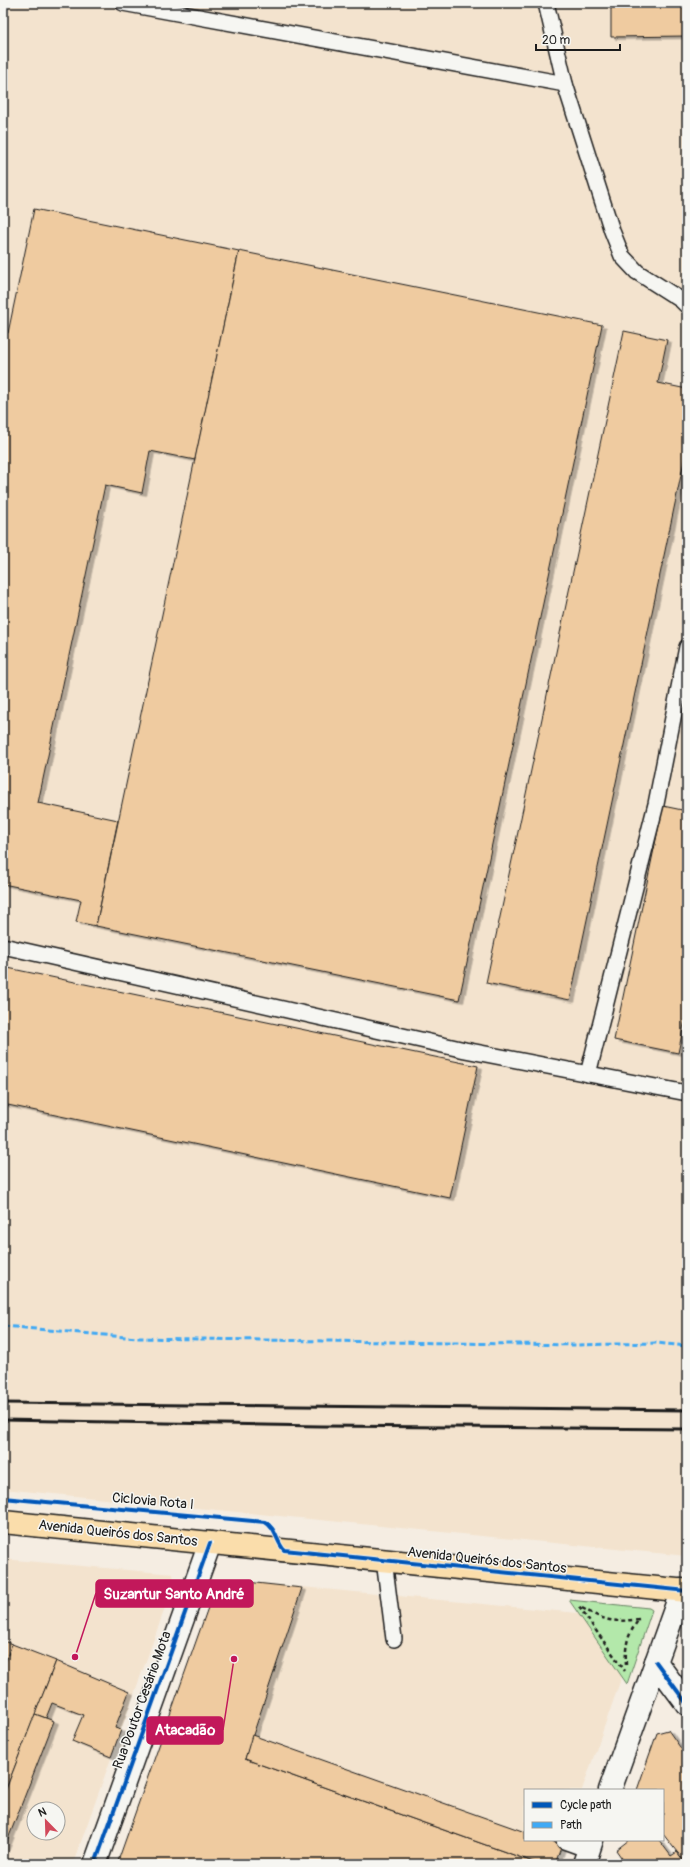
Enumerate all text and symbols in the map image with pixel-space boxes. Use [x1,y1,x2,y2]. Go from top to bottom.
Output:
scale bar [536,26,620,52]
text: 20 m [542,33,571,48]
street label: Ciclovia Rota I [111,1489,195,1513]
street label: Avenida Queirós dos Santos [38,1516,199,1550]
street label: Avenida Queirós dos Santos [407,1543,568,1577]
callout: Suzantur Santo André [96,1580,253,1607]
text: Suzantur Santo André [103,1585,245,1604]
street label: Rua Doutor Cesário Mota [109,1629,175,1771]
callout: Atacadão [147,1717,223,1744]
text: Atacadão [155,1721,215,1740]
legend [524,1789,664,1841]
text: Cycle path [560,1798,612,1813]
north arrow [26,1801,66,1841]
text: N [36,1805,49,1820]
text: Path [560,1818,582,1833]

